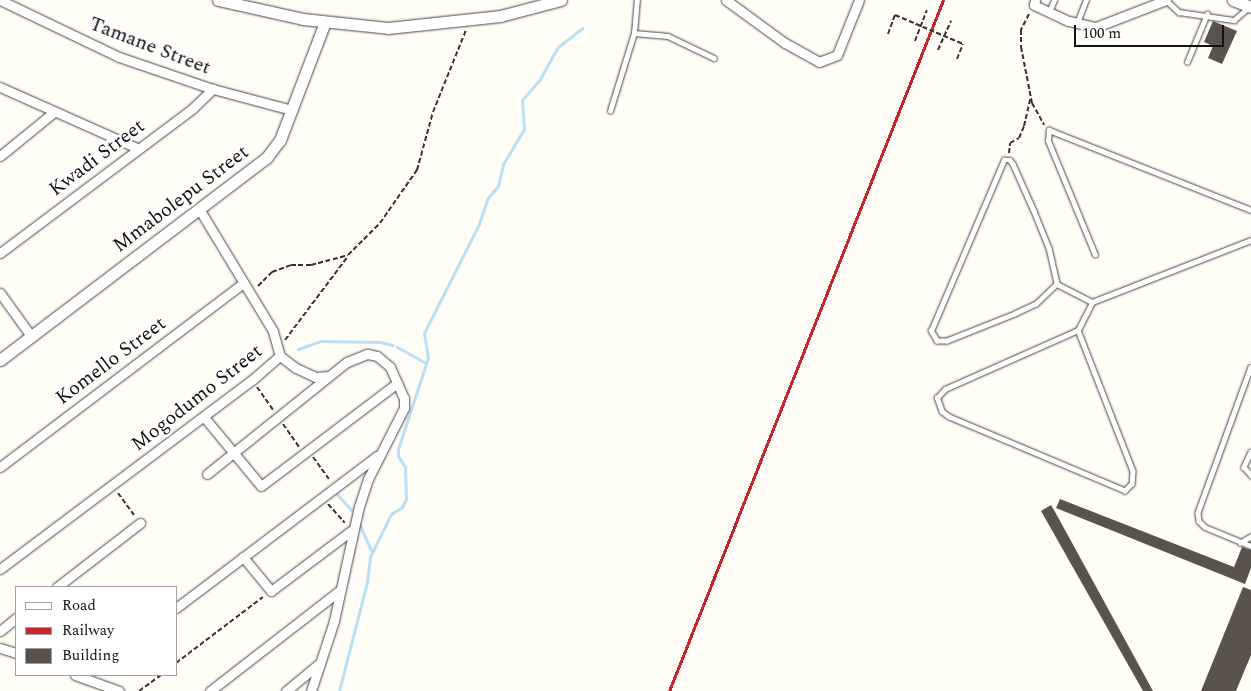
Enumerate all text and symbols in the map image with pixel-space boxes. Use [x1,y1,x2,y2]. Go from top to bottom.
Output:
street label: Tamane Street [86,12,214,80]
scale bar [1076,15,1226,47]
text: 100 m [1082,22,1121,45]
street label: Kwadi Street [44,114,150,202]
street label: Mmabolepu Street [108,140,254,258]
street label: Komello Street [51,312,171,410]
street label: Mogodumo Street [127,339,267,457]
legend [15,586,178,676]
text: Road [62,594,96,617]
text: Railway [62,619,114,642]
text: Building [62,644,119,667]

